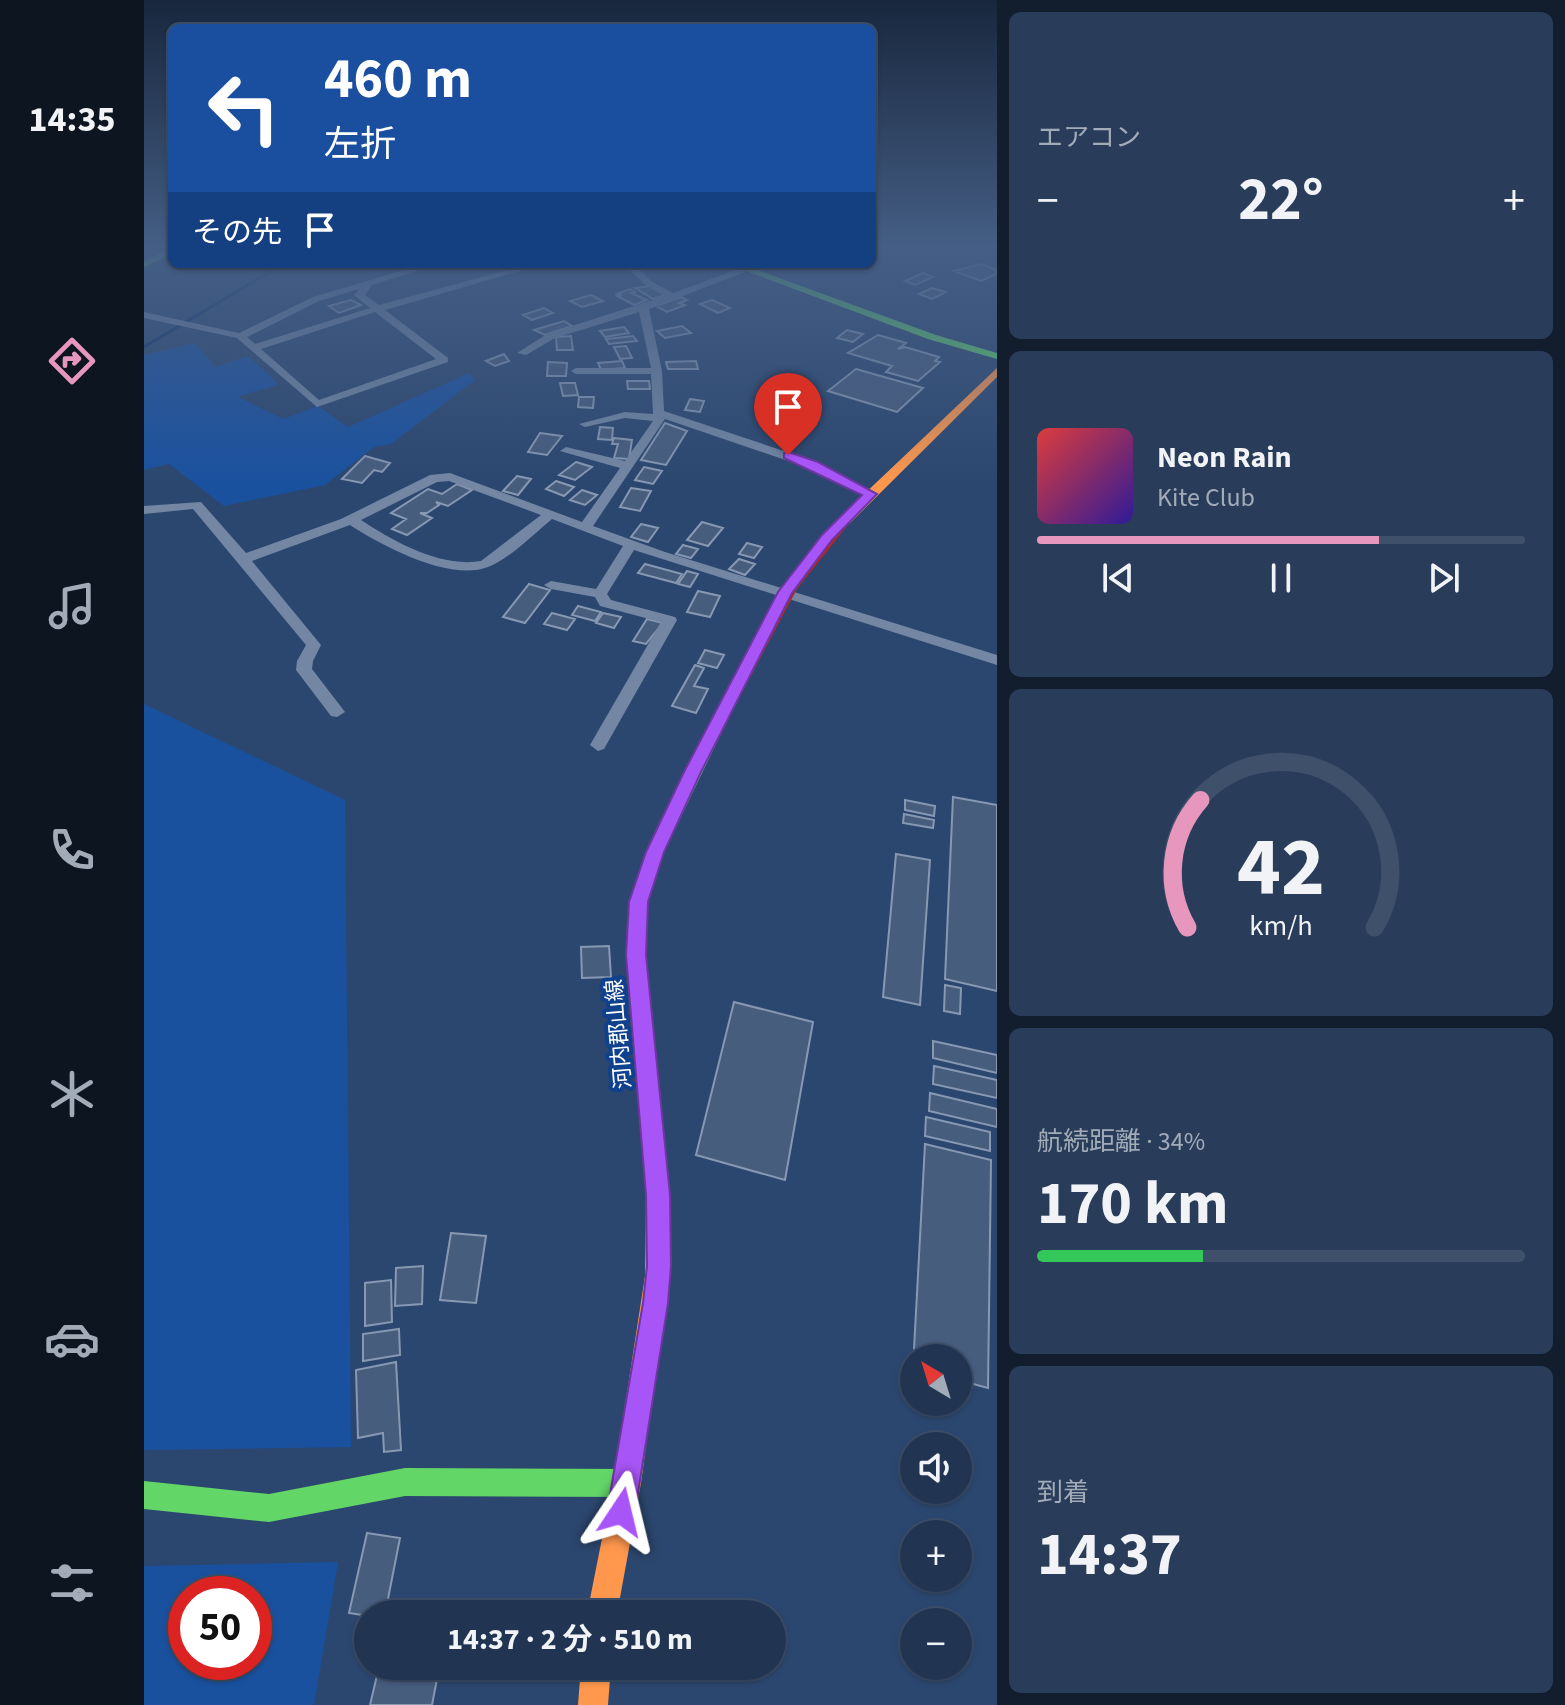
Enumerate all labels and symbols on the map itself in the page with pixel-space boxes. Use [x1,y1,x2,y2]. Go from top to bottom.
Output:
pin [754,373,822,455]
street label: 河内郡山線 [598,978,640,1090]
north arrow [900,1344,972,1416]
position arrow [579,1470,663,1554]
speed limit sign: 50 [168,1576,272,1680]

